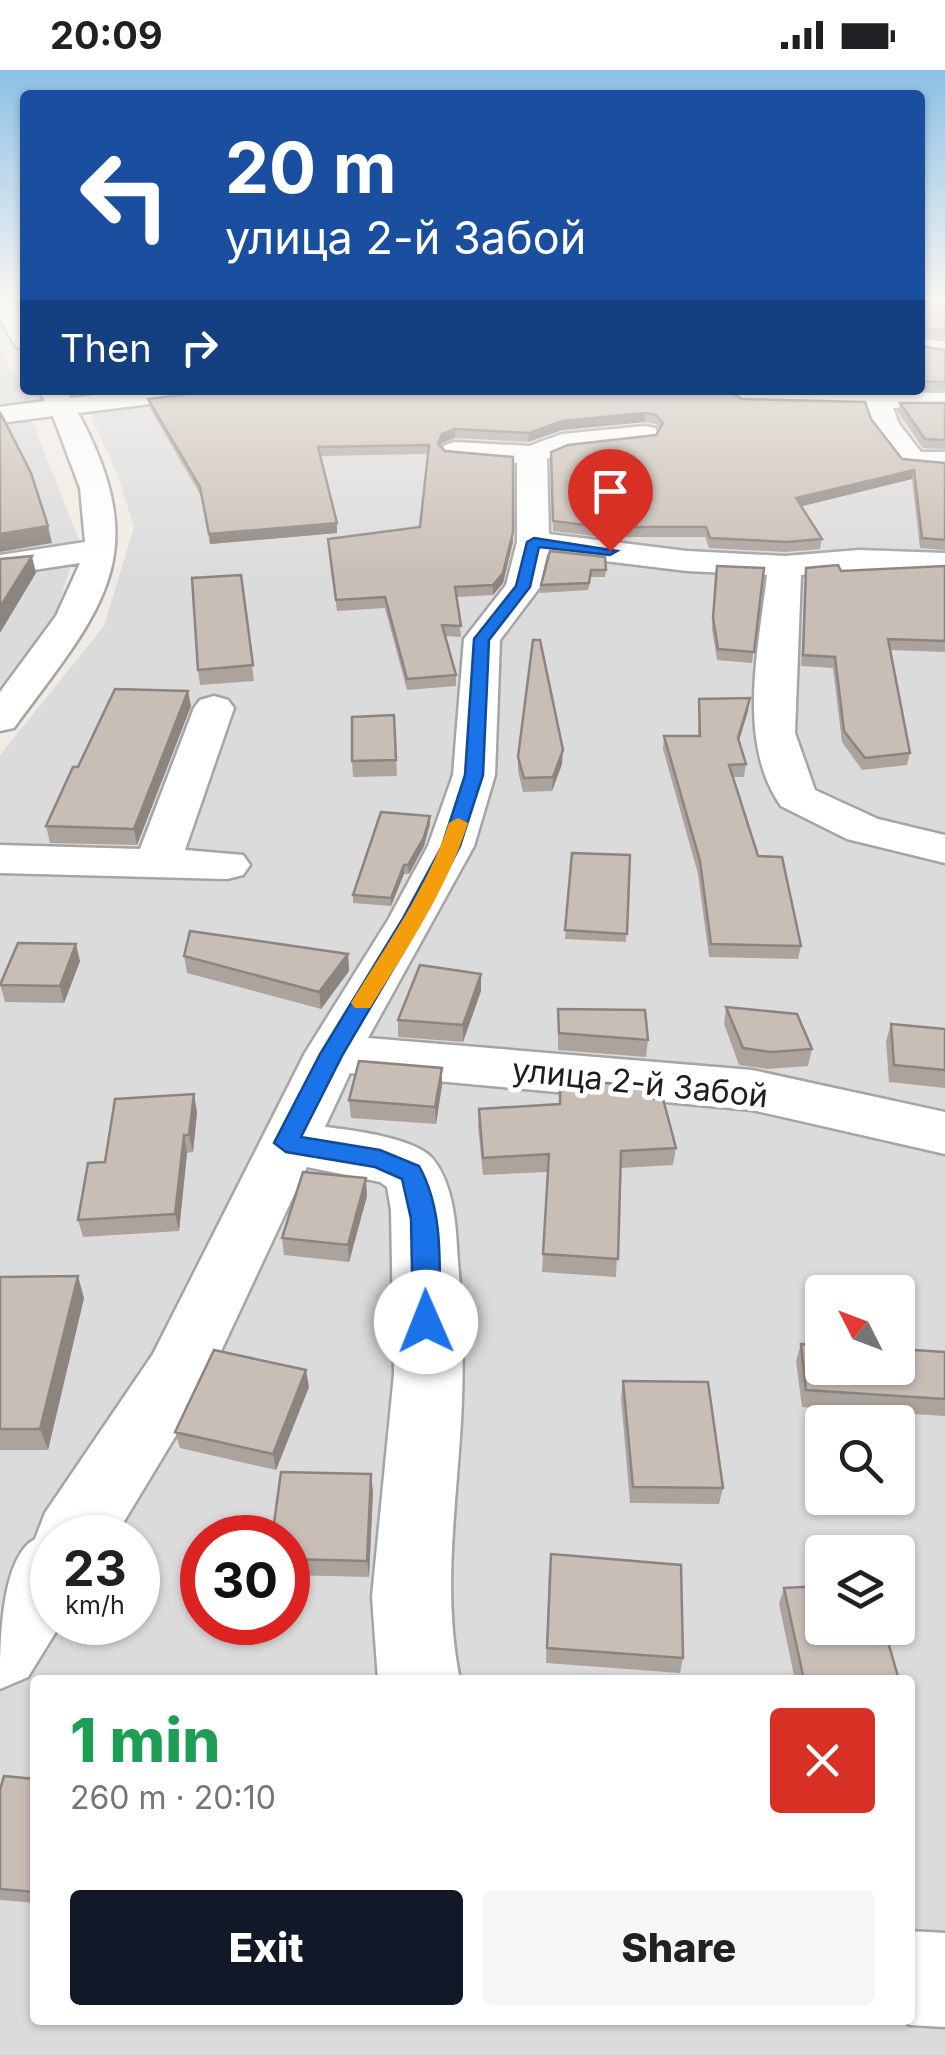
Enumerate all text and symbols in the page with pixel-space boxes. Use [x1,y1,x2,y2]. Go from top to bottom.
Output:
text: 20:09 [50,12,163,58]
text: 20 m [225,125,397,210]
icon: left [60,130,190,260]
text: улица 2-й Забой [225,210,586,265]
icon: right [172,320,227,375]
text: Then [60,325,152,371]
pin [568,449,653,552]
icon: arrive [583,464,638,519]
street label: улица 2-й Забой [510,1050,770,1115]
position arrow [374,1270,478,1374]
north arrow [805,1275,915,1385]
map controls [805,1275,915,1645]
button: search [805,1405,915,1515]
speed limit sign: 30 [180,1515,310,1645]
button: layers [805,1535,915,1645]
text: 23 [63,1538,127,1598]
text: km/h [65,1590,125,1620]
text: 1 min [70,1704,220,1776]
button: close [770,1708,875,1813]
text: 260 m · 20:10 [70,1778,276,1817]
button: Exit [70,1890,463,2005]
button: Share [483,1890,875,2005]

